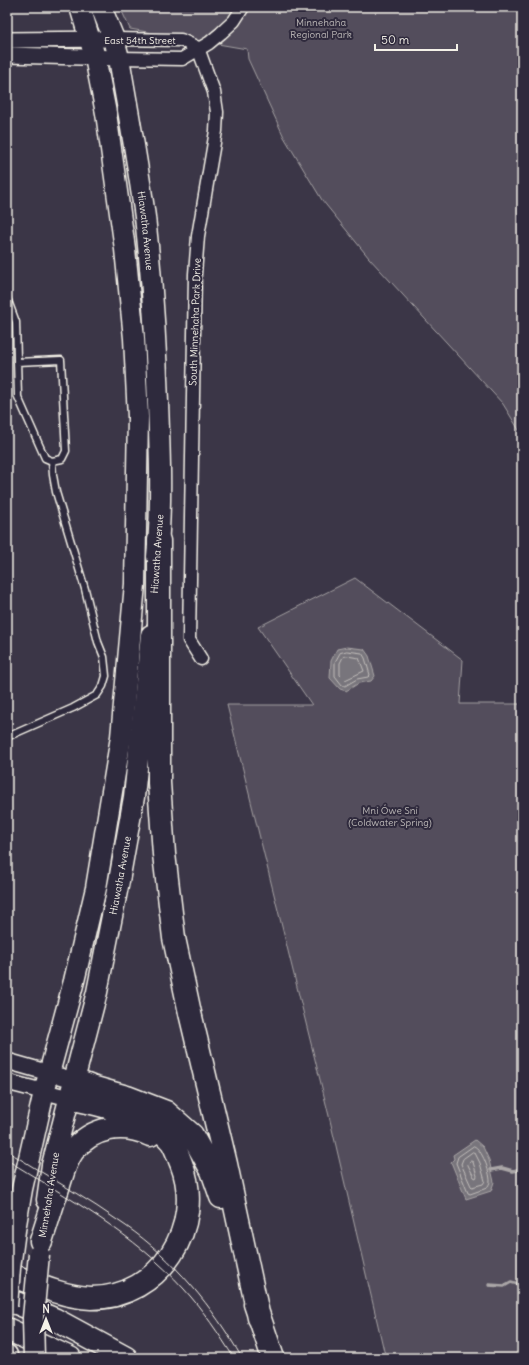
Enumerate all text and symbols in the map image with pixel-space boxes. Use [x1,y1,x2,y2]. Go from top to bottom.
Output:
park label: Minnehaha Regional Park [290,16,352,41]
scale bar [375,26,457,52]
text: 50 m [381,32,410,47]
street label: East 54th Street [104,34,176,47]
street label: Hiawatha Avenue [135,190,157,271]
street label: South Minnehaha Park Drive [186,258,204,386]
street label: Hiawatha Avenue [148,514,166,594]
park label: Mní Ówe Sní (Coldwater Spring) [348,804,432,829]
street label: Hiawatha Avenue [106,835,133,916]
street label: Minnehaha Avenue [36,1151,62,1239]
north arrow [26,1299,66,1339]
text: N [42,1302,50,1316]

